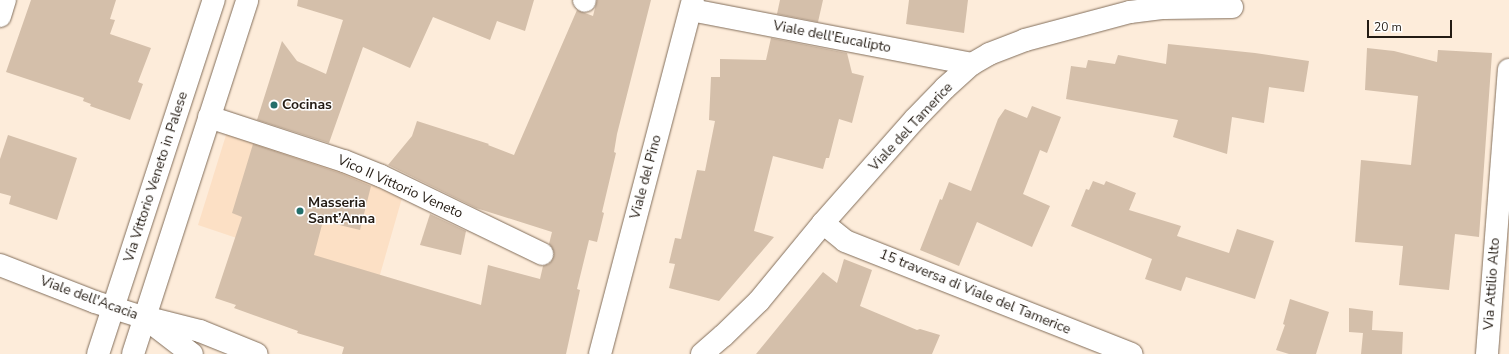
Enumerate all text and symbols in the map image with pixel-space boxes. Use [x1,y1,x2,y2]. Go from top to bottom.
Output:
scale bar [1369,12,1454,38]
street label: Viale dell'Eucalipto [772,17,892,57]
text: 20 m [1374,19,1402,35]
street label: Viale del Tamerice [866,79,956,175]
street label: Via Vittorio Veneto in Palese [120,90,192,264]
place label: Cocinas [282,97,332,113]
marker: Cocinas [269,100,279,110]
street label: Viale del Pino [627,133,665,221]
street label: Vico II Vittorio Veneto [335,152,465,222]
place label: Masseria Sant’Anna [308,195,375,228]
marker: Masseria Sant’Anna [295,206,305,216]
street label: Via Attilio Alto [1480,237,1504,331]
street label: 15 traversa di Viale del Tamerice [877,246,1073,338]
street label: Viale dell'Acacia [38,272,140,324]

